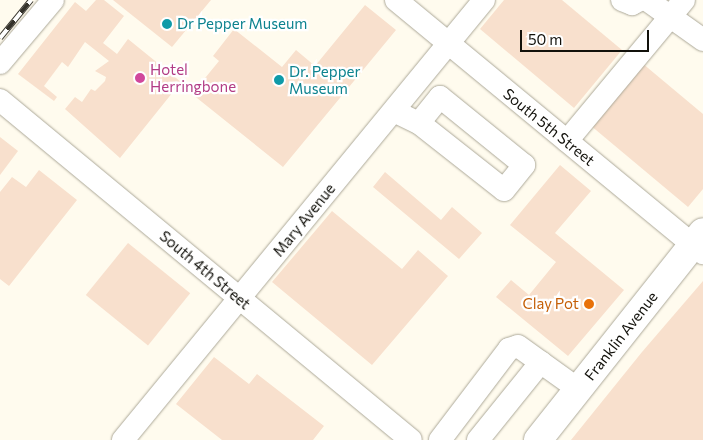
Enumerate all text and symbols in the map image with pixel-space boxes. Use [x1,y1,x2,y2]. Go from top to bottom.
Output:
place label: Dr Pepper Museum [177,15,307,33]
marker: Dr Pepper Museum [161,18,173,30]
scale bar [523,20,652,52]
text: 50 m [528,30,562,48]
place label: Hotel Herringbone [150,60,236,95]
place label: Dr. Pepper Museum [289,62,360,97]
marker: Hotel Herringbone [134,72,146,84]
marker: Dr. Pepper Museum [273,74,285,86]
street label: South 5th Street [500,85,598,169]
street label: Mary Avenue [269,180,339,260]
street label: South 4th Street [156,227,254,313]
street label: Franklin Avenue [581,288,661,384]
place label: Clay Pot [522,295,579,313]
marker: Clay Pot [583,298,595,310]

